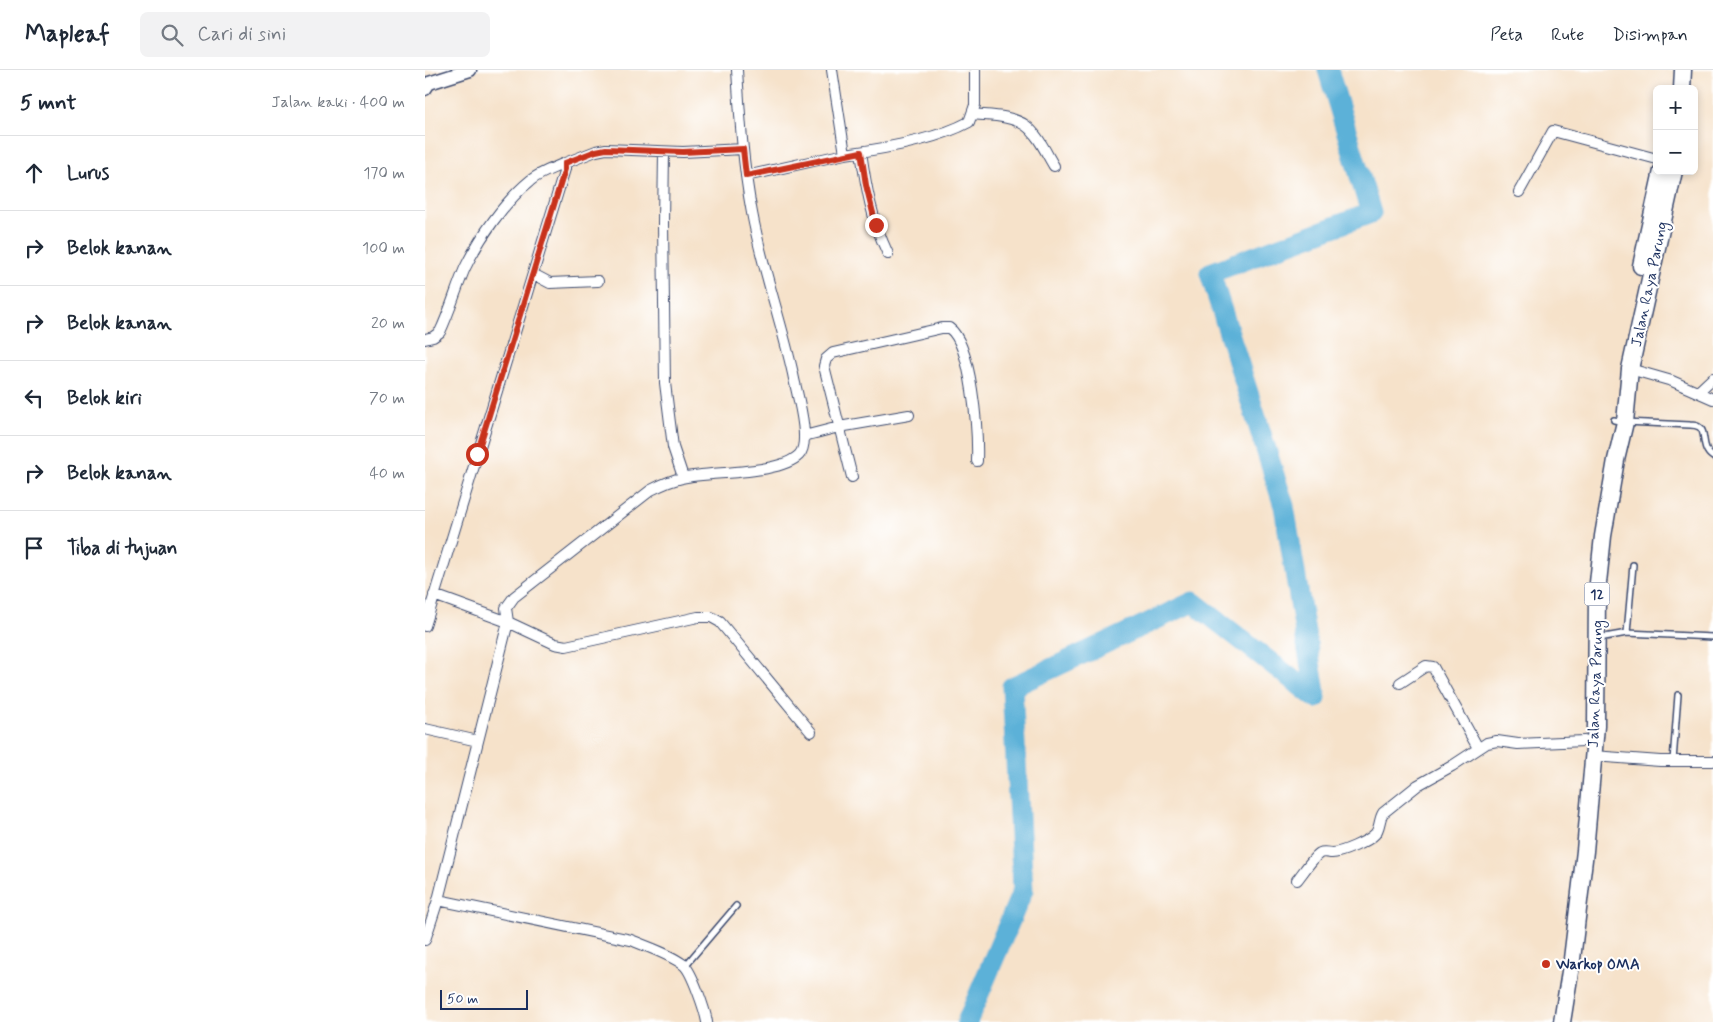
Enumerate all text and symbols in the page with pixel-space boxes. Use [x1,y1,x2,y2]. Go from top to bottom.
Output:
search box [140,12,490,57]
text: Mapleaf [25,19,110,50]
icon: search [158,21,186,49]
text: Cari di sini [198,22,286,47]
text: Peta [1490,23,1523,47]
text: Rute [1551,23,1584,47]
text: Disimpan [1612,23,1688,47]
map controls [1653,85,1698,175]
button: + [1653,85,1698,130]
text: 5 mnt [20,89,77,117]
text: Jalan kaki · 400 m [271,92,405,113]
button: − [1653,130,1698,175]
icon: ahead [20,159,48,187]
text: Lurus [67,161,109,186]
text: 170 m [363,163,405,184]
route end [865,214,888,237]
street label: Jalan Raya Parung [1627,220,1674,349]
icon: right [20,234,48,262]
text: Belok kanan [67,236,172,261]
text: 100 m [362,238,405,259]
icon: right [20,309,48,337]
text: Belok kanan [67,311,172,336]
text: 20 m [371,313,405,334]
icon: left [20,384,48,412]
text: Belok kiri [67,386,142,411]
text: 70 m [369,388,405,409]
route start [466,443,489,466]
icon: right [20,459,48,487]
text: Belok kanan [67,461,172,486]
text: 40 m [369,463,405,484]
icon: arrive [20,534,48,562]
text: Tiba di tujuan [67,536,178,561]
road number: 12 [1585,582,1609,606]
street label: Jalan Raya Parung [1584,620,1609,748]
place label: Warkop OMA [1555,955,1640,975]
marker: Warkop OMA [1540,958,1552,970]
scale bar [440,987,527,1010]
text: 50 m [447,990,478,1008]

